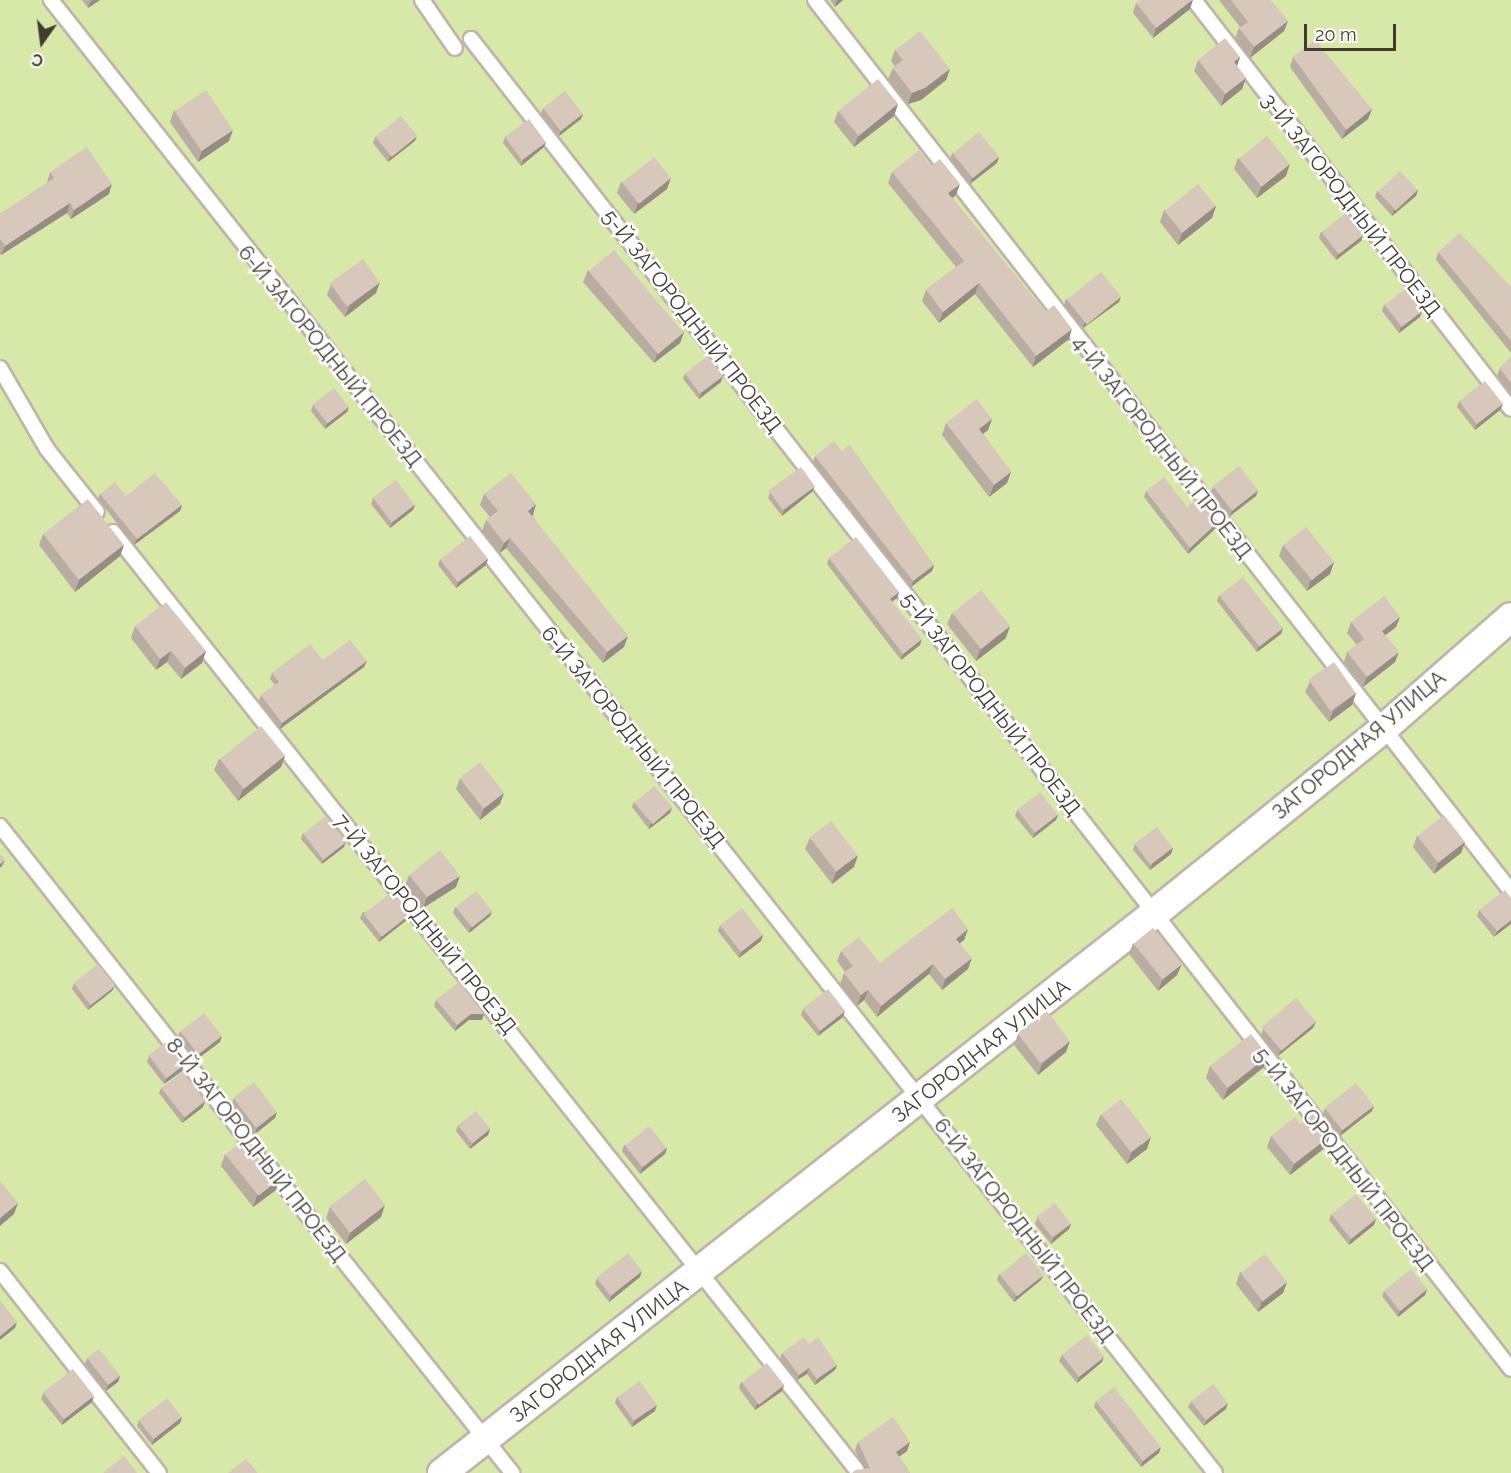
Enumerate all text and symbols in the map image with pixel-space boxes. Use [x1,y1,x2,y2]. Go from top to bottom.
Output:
north arrow [12,12,72,72]
scale bar [1307,12,1398,50]
text: 20 m [1315,24,1357,45]
text: С [30,49,45,70]
street label: 3-Й ЗАГОРОДНЫЙ ПРОЕЗД [1256,88,1446,322]
street label: 5-Й ЗАГОРОДНЫЙ ПРОЕЗД [597,204,787,438]
street label: 6-Й ЗАГОРОДНЫЙ ПРОЕЗД [233,240,427,472]
street label: 4-Й ЗАГОРОДНЫЙ ПРОЕЗД [1067,330,1257,564]
street label: 5-Й ЗАГОРОДНЫЙ ПРОЕЗД [896,587,1086,821]
street label: 6-Й ЗАГОРОДНЫЙ ПРОЕЗД [536,621,730,853]
street label: ЗАГОРОДНАЯ УЛИЦА [1267,665,1451,825]
street label: 7-Й ЗАГОРОДНЫЙ ПРОЕЗД [329,809,521,1039]
street label: ЗАГОРОДНАЯ УЛИЦА [887,974,1075,1128]
street label: 8-Й ЗАГОРОДНЫЙ ПРОЕЗД [161,1033,351,1267]
street label: 5-Й ЗАГОРОДНЫЙ ПРОЕЗД [1249,1042,1439,1276]
street label: 6-Й ЗАГОРОДНЫЙ ПРОЕЗД [929,1113,1119,1347]
street label: ЗАГОРОДНАЯ УЛИЦА [505,1274,693,1428]

